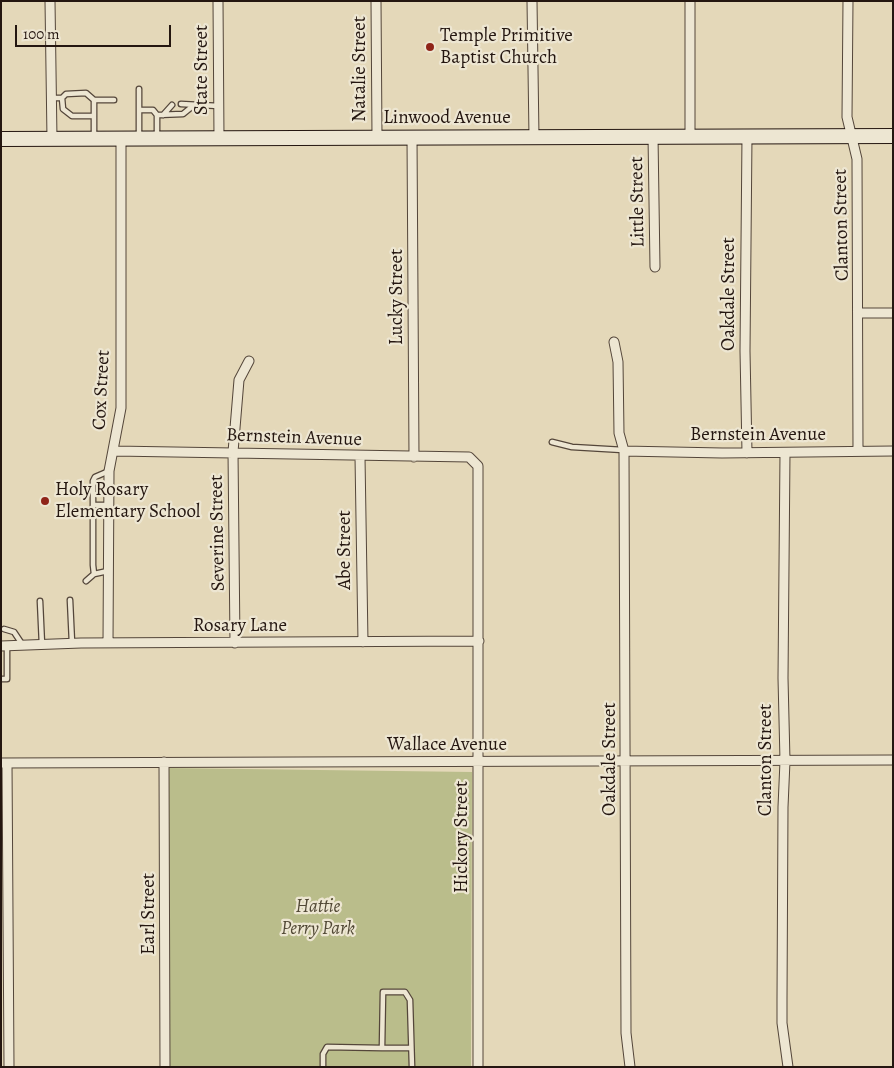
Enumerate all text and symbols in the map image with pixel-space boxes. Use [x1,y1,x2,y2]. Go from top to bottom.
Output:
scale bar [18,15,174,47]
street label: Natalie Street [349,16,371,122]
text: 100 m [23,24,60,44]
street label: State Street [191,25,213,115]
place label: Temple Primitive Baptist Church [440,25,573,69]
marker: Temple Primitive Baptist Church [424,41,436,53]
street label: Linwood Avenue [383,107,511,129]
street label: Little Street [626,156,650,248]
street label: Clanton Street [830,169,854,281]
street label: Oakdale Street [718,237,740,351]
street label: Lucky Street [386,249,408,345]
street label: Cox Street [89,349,115,431]
street label: Bernstein Avenue [226,424,362,452]
street label: Bernstein Avenue [690,424,826,446]
street label: Severine Street [206,474,230,592]
place label: Holy Rosary Elementary School [55,479,200,523]
marker: Holy Rosary Elementary School [39,495,51,507]
street label: Abe Street [334,510,356,590]
street label: Rosary Lane [193,615,287,637]
street label: Oakdale Street [599,702,621,816]
street label: Clanton Street [755,704,777,816]
street label: Wallace Avenue [387,734,507,756]
street label: Hickory Street [451,781,473,893]
street label: Earl Street [138,873,160,955]
park label: Hattie Perry Park [281,896,355,940]

